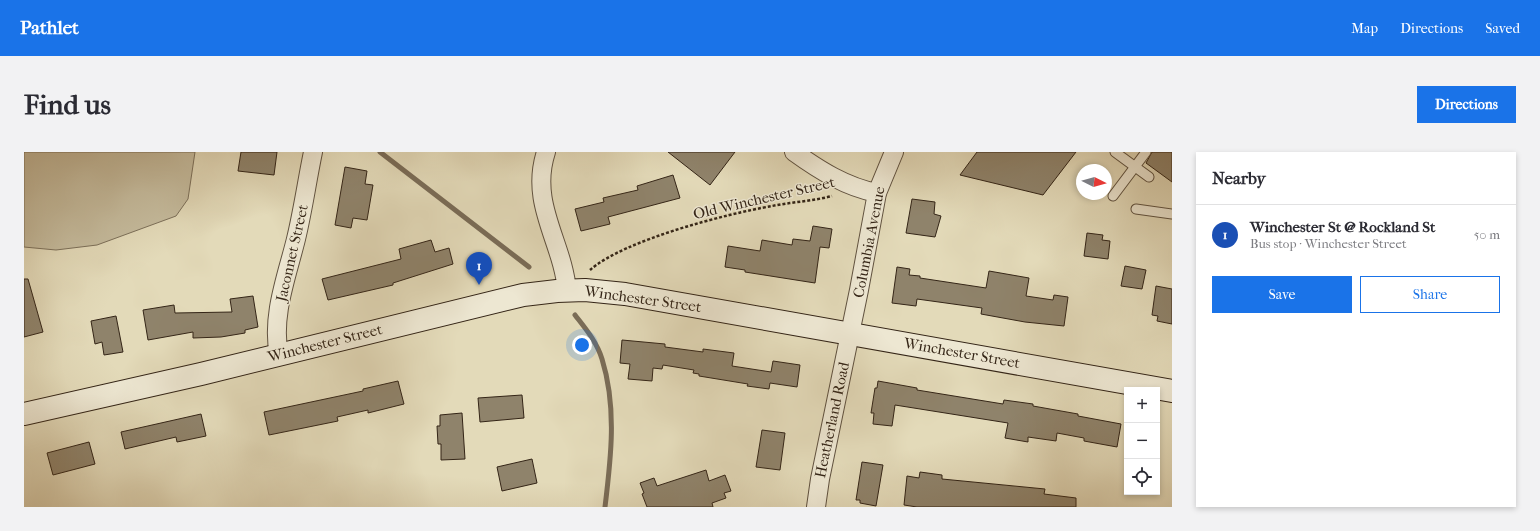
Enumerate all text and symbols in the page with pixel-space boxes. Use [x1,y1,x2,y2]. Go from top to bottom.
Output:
text: Pathlet [20,17,79,39]
text: Map [1351,20,1378,37]
text: Directions [1400,20,1463,37]
text: Saved [1485,20,1520,37]
button: Directions [1417,86,1516,123]
text: Find us [24,88,111,121]
north arrow [1076,164,1112,200]
text: Nearby [1212,168,1266,188]
street label: Old Winchester Street [691,173,837,223]
street label: Columbia Avenue [849,184,889,299]
street label: Jaconnet Street [272,202,312,304]
text: Winchester St @ Rockland St [1250,218,1435,236]
text: 1 [1223,227,1227,242]
text: 50 m [1474,227,1500,242]
text: Bus stop · Winchester Street [1250,236,1407,251]
pin: 1 [466,252,492,285]
button: Save [1212,276,1352,313]
button: Share [1360,276,1500,313]
street label: Winchester Street [583,282,703,316]
street label: Winchester Street [265,320,385,366]
street label: Winchester Street [902,334,1022,372]
your location [572,335,592,355]
street label: Heatherland Road [811,360,853,480]
map controls [1124,387,1160,495]
button: + [1124,387,1160,423]
button: − [1124,423,1160,459]
button: locate [1124,459,1160,495]

